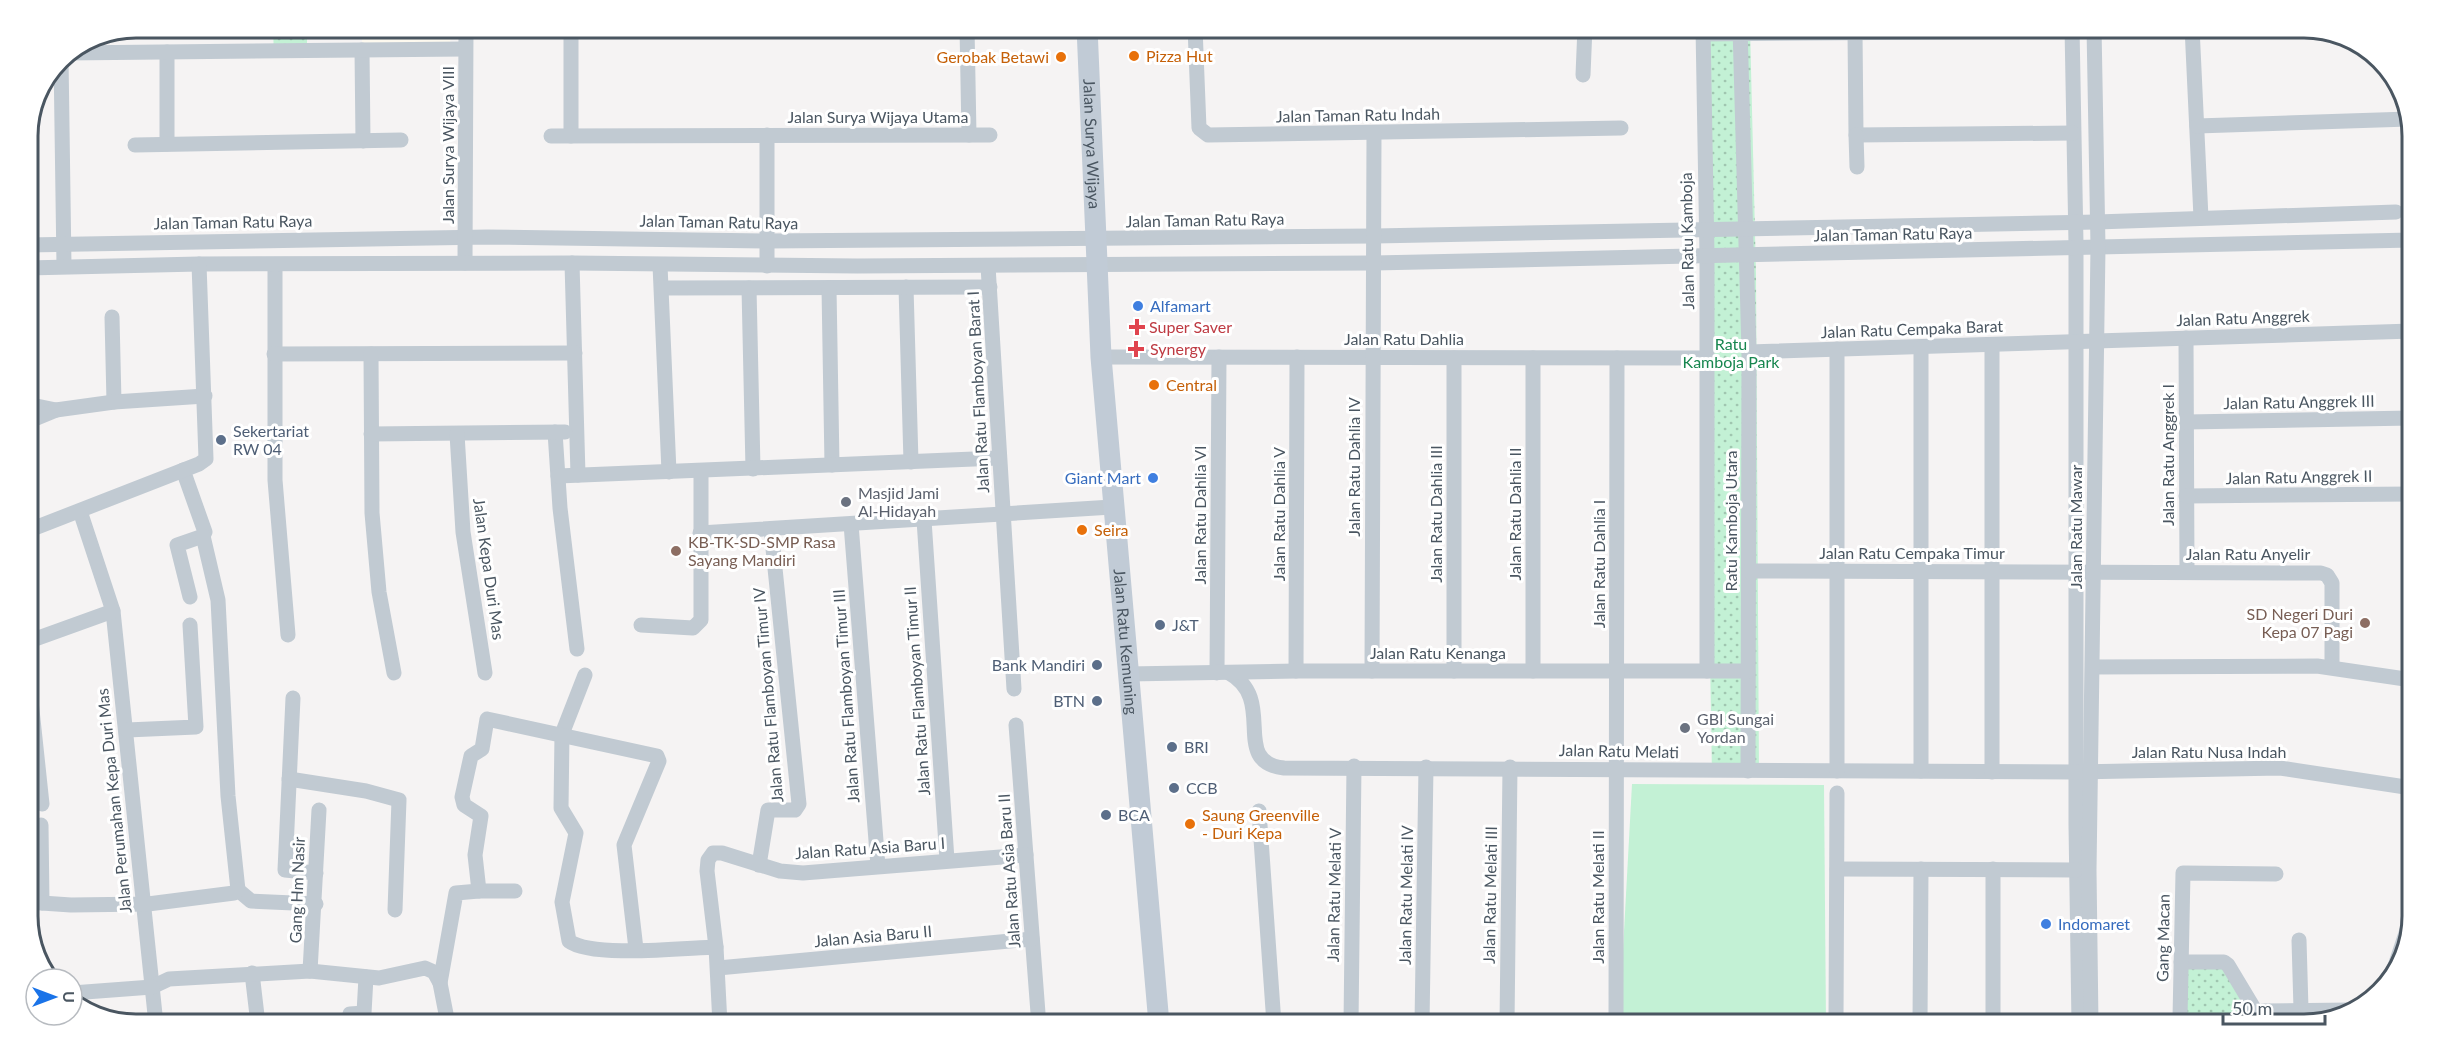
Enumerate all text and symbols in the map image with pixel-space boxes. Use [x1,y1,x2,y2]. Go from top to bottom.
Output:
place label: Pizza Hut [1146,46,1213,65]
place label: Gerobak Betawi [937,47,1049,66]
marker: Pizza Hut [1127,49,1141,63]
marker: Gerobak Betawi [1054,50,1068,64]
street label: Jalan Surya Wijaya VIII [438,66,457,224]
street label: Jalan Surya Wijaya [1080,78,1105,209]
street label: Jalan Taman Ratu Indah [1276,104,1440,125]
street label: Jalan Surya Wijaya Utama [788,107,968,126]
street label: Jalan Ratu Kamboja [1676,172,1697,310]
street label: Jalan Taman Ratu Raya [1126,209,1284,230]
street label: Jalan Taman Ratu Raya [154,211,312,232]
street label: Jalan Taman Ratu Raya [640,211,798,232]
street label: Jalan Taman Ratu Raya [1814,223,1972,244]
street label: Jalan Ratu Flamboyan Barat I [963,291,992,494]
place label: Alfamart [1150,296,1211,315]
marker: Alfamart [1131,299,1145,313]
street label: Jalan Ratu Anggrek [2176,306,2311,329]
street label: Jalan Ratu Cempaka Barat [1821,316,2004,341]
place label: Super Saver [1149,317,1232,336]
marker: Super Saver [1130,320,1144,334]
street label: Jalan Ratu Dahlia [1344,329,1464,348]
park label: Ratu Kamboja Park [1683,334,1780,371]
place label: Synergy [1150,339,1207,358]
marker: Synergy [1127,340,1145,358]
place label: Central [1166,375,1217,394]
marker: Central [1147,378,1161,392]
street label: Jalan Ratu Anggrek I [2158,384,2177,526]
street label: Jalan Ratu Anggrek III [2223,391,2375,412]
street label: Jalan Ratu Dahlia IV [1344,397,1363,537]
place label: Sekertariat RW 04 [233,421,309,458]
marker: Sekertariat RW 04 [214,433,228,447]
street label: Jalan Ratu Dahlia III [1426,445,1445,583]
street label: Jalan Ratu Dahlia VI [1190,446,1209,584]
street label: Jalan Ratu Dahlia V [1269,447,1288,581]
street label: Jalan Ratu Dahlia II [1505,447,1524,581]
street label: Ratu Kamboja Utara [1721,450,1740,592]
street label: Jalan Ratu Mawar [2066,465,2085,589]
street label: Jalan Ratu Anggrek II [2226,466,2372,487]
place label: Giant Mart [1065,468,1141,487]
marker: Giant Mart [1146,471,1160,485]
place label: Masjid Jami Al-Hidayah [858,483,939,520]
marker: Masjid Jami Al-Hidayah [839,495,853,509]
street label: Jalan Kepa Duri Mas [470,497,509,641]
street label: Jalan Ratu Dahlia I [1589,500,1608,628]
place label: Seira [1094,520,1129,539]
marker: Seira [1075,523,1089,537]
place label: KB-TK-SD-SMP Rasa Sayang Mandiri [688,532,836,569]
street label: Jalan Ratu Cempaka Timur [1819,543,2005,562]
marker: KB-TK-SD-SMP Rasa Sayang Mandiri [669,544,683,558]
street label: Jalan Ratu Anyelir [2186,544,2310,563]
street label: Jalan Ratu Kemuning [1110,568,1142,715]
street label: Jalan Ratu Flamboyan Timur IV [749,586,786,803]
street label: Jalan Ratu Flamboyan Timur II [900,586,933,796]
street label: Jalan Ratu Flamboyan Timur III [829,589,862,804]
place label: SD Negeri Duri Kepa 07 Pagi [2247,604,2353,641]
place label: J&T [1172,615,1199,634]
marker: SD Negeri Duri Kepa 07 Pagi [2358,616,2372,630]
marker: J&T [1153,618,1167,632]
street label: Jalan Ratu Kenanga [1370,643,1506,662]
place label: Bank Mandiri [992,655,1085,674]
marker: Bank Mandiri [1090,658,1104,672]
street label: Jalan Perumahan Kepa Duri Mas [92,688,135,915]
place label: BTN [1053,691,1085,710]
marker: BTN [1090,694,1104,708]
place label: GBI Sungai Yordan [1697,709,1774,746]
marker: GBI Sungai Yordan [1678,721,1692,735]
place label: BRI [1184,737,1209,756]
marker: BRI [1165,740,1179,754]
street label: Jalan Ratu Melati [1559,740,1679,761]
street label: Jalan Ratu Nusa Indah [2132,742,2286,761]
place label: CCB [1186,778,1218,797]
marker: CCB [1167,781,1181,795]
street label: Jalan Ratu Asia Baru II [994,793,1023,949]
place label: BCA [1118,805,1150,824]
place label: Saung Greenville - Duri Kepa [1202,805,1320,842]
marker: BCA [1099,808,1113,822]
marker: Saung Greenville - Duri Kepa [1183,817,1197,831]
street label: Jalan Ratu Melati IV [1395,825,1416,965]
street label: Jalan Ratu Melati III [1479,826,1500,964]
street label: Jalan Ratu Melati V [1323,827,1344,962]
street label: Jalan Ratu Melati II [1588,830,1607,964]
street label: Jalan Ratu Asia Baru I [794,833,946,862]
street label: Gang Hm Nasir [285,836,308,944]
street label: Gang Macan [2152,894,2173,982]
place label: Indomaret [2058,914,2130,933]
marker: Indomaret [2039,917,2053,931]
street label: Jalan Asia Baru II [813,921,933,950]
north arrow [24,967,84,1027]
scale bar [2223,988,2325,1026]
text: U [60,991,79,1003]
text: 50 m [2232,997,2272,1019]

